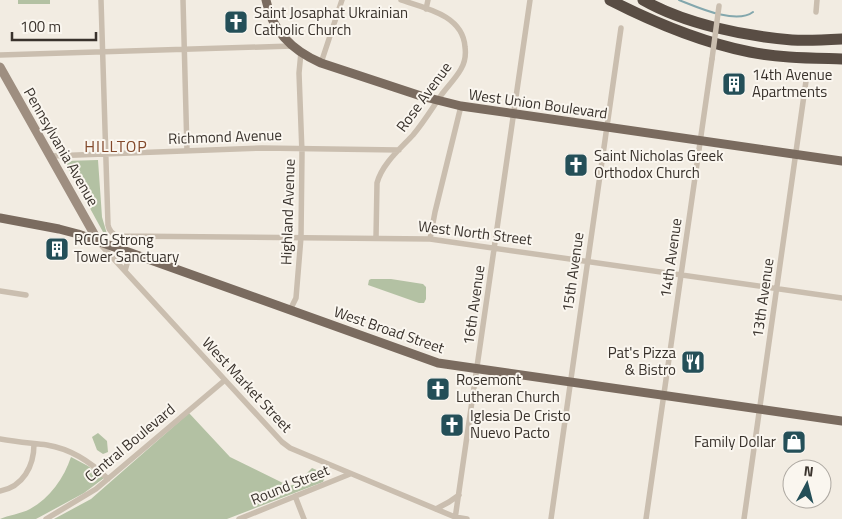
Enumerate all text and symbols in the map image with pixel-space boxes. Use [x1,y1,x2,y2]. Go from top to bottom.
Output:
place label: Saint Josaphat Ukrainian Catholic Church [254,1,408,41]
church icon: Saint Josaphat Ukrainian Catholic Church [223,9,249,35]
scale bar [12,10,96,42]
text: 100 m [20,15,61,38]
street label: Rose Avenue [390,57,457,137]
place label: 14th Avenue Apartments [752,63,832,103]
building icon: 14th Avenue Apartments [721,71,747,97]
street label: West Union Boulevard [467,82,609,125]
street label: Pennsylvania Avenue [18,83,105,210]
street label: Richmond Avenue [168,123,282,150]
district label: HILLTOP [84,134,148,158]
place label: Saint Nicholas Greek Orthodox Church [594,144,723,184]
church icon: Saint Nicholas Greek Orthodox Church [563,152,589,178]
street label: Highland Avenue [274,158,301,266]
street label: West North Street [417,214,534,251]
street label: 14th Avenue [654,217,687,299]
place label: RCCG Strong Tower Sanctuary [74,228,179,268]
street label: 15th Avenue [556,231,589,313]
building icon: RCCG Strong Tower Sanctuary [44,236,70,262]
street label: 13th Avenue [746,257,779,339]
street label: 16th Avenue [457,264,490,346]
street label: West Broad Street [331,300,448,359]
street label: West Market Street [197,332,298,438]
place label: Pat's Pizza & Bistro [608,341,676,381]
restaurant icon: Pat's Pizza & Bistro [680,349,706,375]
place label: Rosemont Lutheran Church [456,368,560,408]
church icon: Rosemont Lutheran Church [425,376,451,402]
street label: Central Boulevard [79,398,180,487]
place label: Iglesia De Cristo Nuevo Pacto [470,404,571,444]
church icon: Iglesia De Cristo Nuevo Pacto [439,412,465,438]
shop icon: Family Dollar [781,429,807,455]
place label: Family Dollar [694,430,776,453]
street label: Round Street [247,458,333,511]
north arrow [782,459,832,509]
text: N [803,460,815,482]

